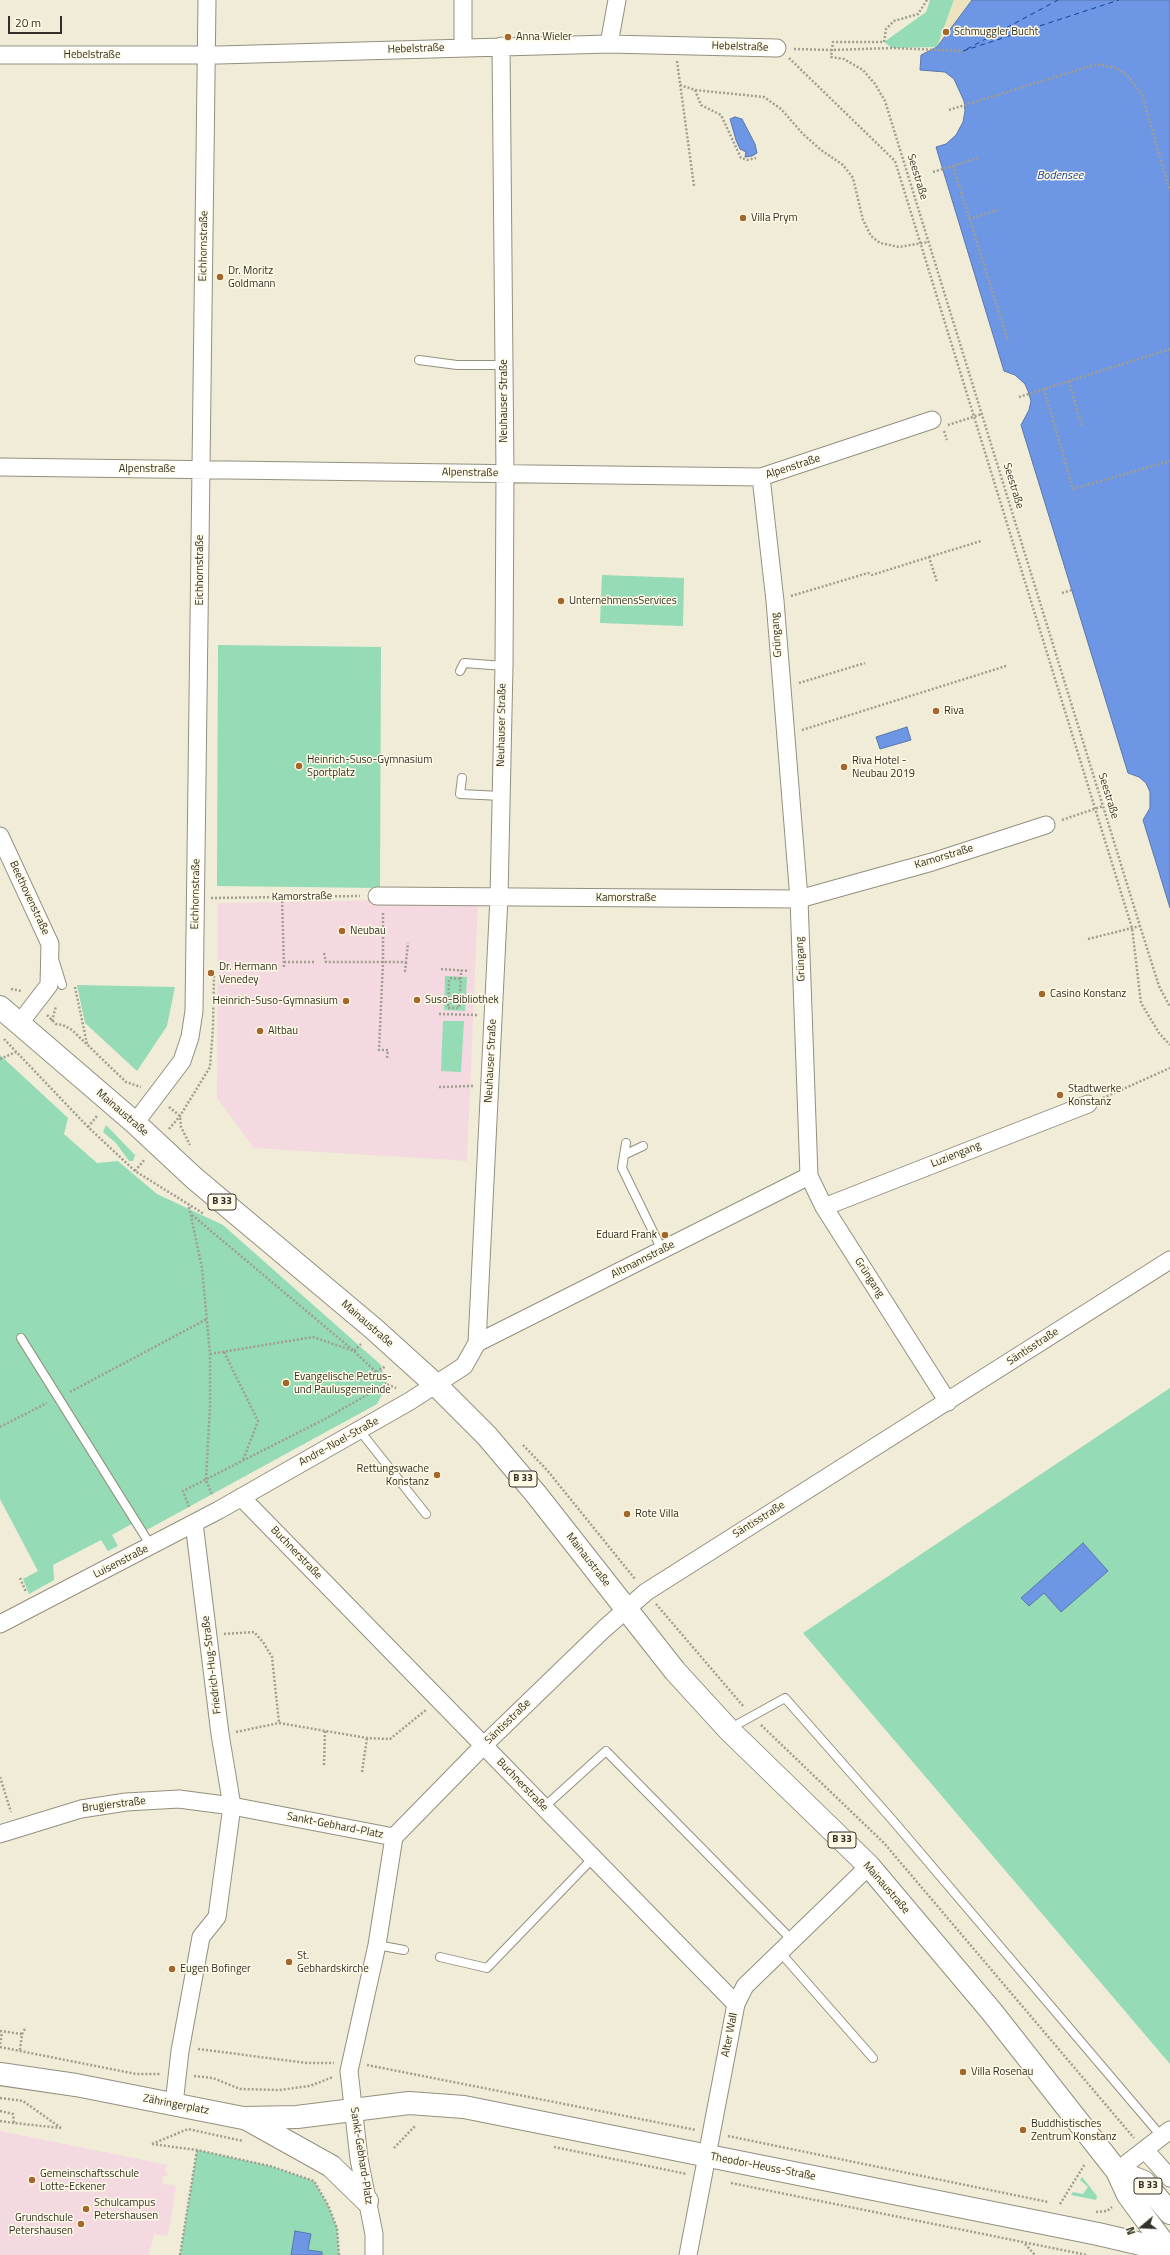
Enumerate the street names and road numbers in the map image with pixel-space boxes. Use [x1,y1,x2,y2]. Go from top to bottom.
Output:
street label: Hebelstraße [711,39,769,55]
street label: Hebelstraße [387,41,445,57]
street label: Hebelstraße [64,48,120,62]
street label: Seestraße [904,152,930,202]
street label: Eichhornstraße [197,210,211,282]
street label: Neuhauser Straße [497,359,511,443]
street label: Alpenstraße [764,452,822,482]
street label: Seestraße [1000,461,1026,511]
street label: Alpenstraße [119,462,175,476]
street label: Alpenstraße [442,466,498,480]
street label: Eichhornstraße [193,535,207,605]
street label: Grüngang [769,612,785,658]
street label: Neuhauser Straße [495,683,509,767]
street label: Seestraße [1095,771,1121,821]
street label: Kamorstraße [913,842,975,872]
street label: Eichhornstraße [189,858,203,930]
street label: Beethovenstraße [6,859,52,937]
street label: Kamorstraße [272,890,332,904]
street label: Kamorstraße [596,891,656,905]
street label: Grüngang [794,936,808,982]
street label: Neuhauser Straße [482,1019,500,1103]
street label: Mainaustraße [93,1087,151,1139]
street label: Luziengang [929,1139,983,1171]
road number: B 33 [208,1194,236,1210]
street label: Altmannstraße [609,1238,677,1282]
street label: Grüngang [851,1256,887,1300]
street label: Mainaustraße [338,1298,396,1350]
street label: Säntisstraße [1005,1325,1061,1369]
street label: Andre-Noel-Straße [297,1415,381,1469]
road number: B 33 [509,1471,537,1487]
street label: Säntisstraße [731,1499,787,1541]
street label: Buchnerstraße [267,1524,325,1582]
street label: Mainaustraße [563,1530,613,1590]
street label: Luisenstraße [91,1542,151,1582]
street label: Friedrich-Hug-Straße [199,1615,225,1715]
street label: Säntisstraße [482,1697,534,1747]
street label: Buchnerstraße [493,1756,551,1814]
street label: Brugierstraße [81,1795,147,1815]
street label: Sankt-Gebhard-Platz [285,1810,385,1842]
road number: B 33 [828,1832,856,1848]
street label: Mainaustraße [860,1859,912,1917]
street label: Alter Wall [719,2012,741,2058]
street label: Zähringerplatz [142,2092,210,2118]
street label: Sankt-Gebhard-Platz [347,2106,375,2206]
street label: Theodor-Heuss-Straße [709,2150,817,2184]
road number: B 33 [1134,2178,1162,2194]

